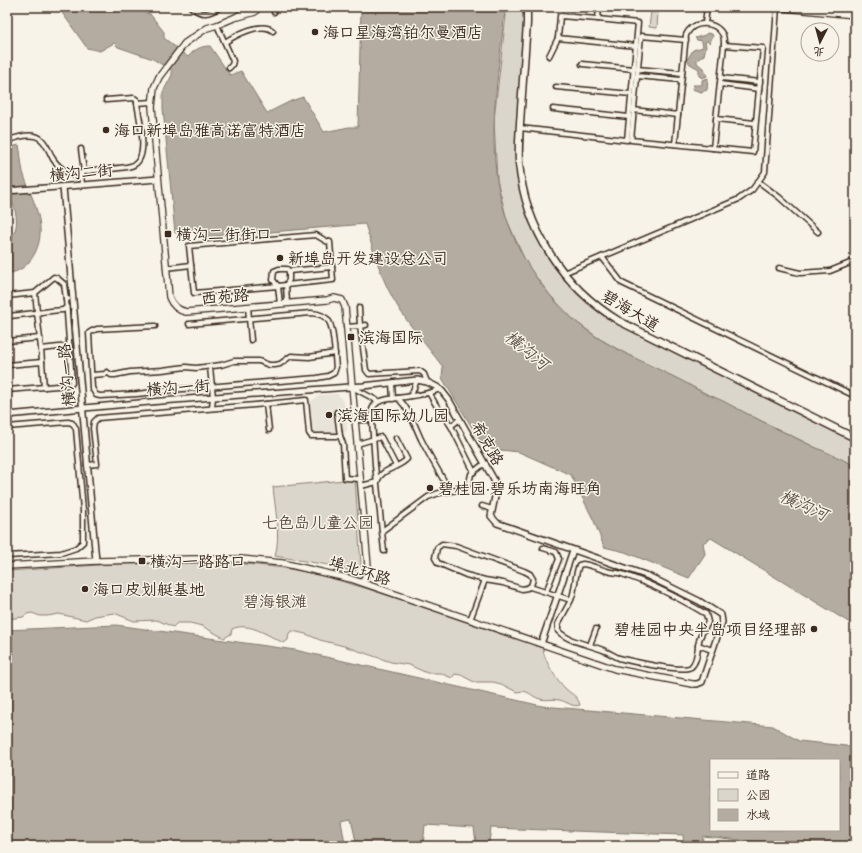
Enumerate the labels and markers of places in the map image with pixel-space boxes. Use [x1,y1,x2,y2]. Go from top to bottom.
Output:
place label: 海口星海湾铂尔曼酒店 [323,23,483,44]
marker: 海口星海湾铂尔曼酒店 [310,27,320,37]
place label: 海口新埠岛雅高诺富特酒店 [114,121,306,142]
marker: 海口新埠岛雅高诺富特酒店 [101,125,111,135]
place label: 横沟二街街口 [176,225,272,246]
marker: 横沟二街街口 [163,229,173,239]
place label: 新埠岛开发建设总公司 [288,249,448,270]
marker: 新埠岛开发建设总公司 [275,253,285,263]
place label: 滨海国际 [359,328,423,349]
marker: 滨海国际 [346,332,356,342]
place label: 滨海国际幼儿园 [337,406,449,427]
marker: 滨海国际幼儿园 [324,410,334,420]
place label: 碧桂园·碧乐坊南海旺角 [438,479,602,500]
marker: 碧桂园·碧乐坊南海旺角 [425,483,435,493]
place label: 横沟一路路口 [150,552,246,573]
marker: 横沟一路路口 [137,556,147,566]
place label: 海口皮划艇基地 [93,580,205,601]
marker: 海口皮划艇基地 [80,584,90,594]
place label: 碧桂园中央半岛项目经理部 [614,620,806,641]
marker: 碧桂园中央半岛项目经理部 [809,624,819,634]

